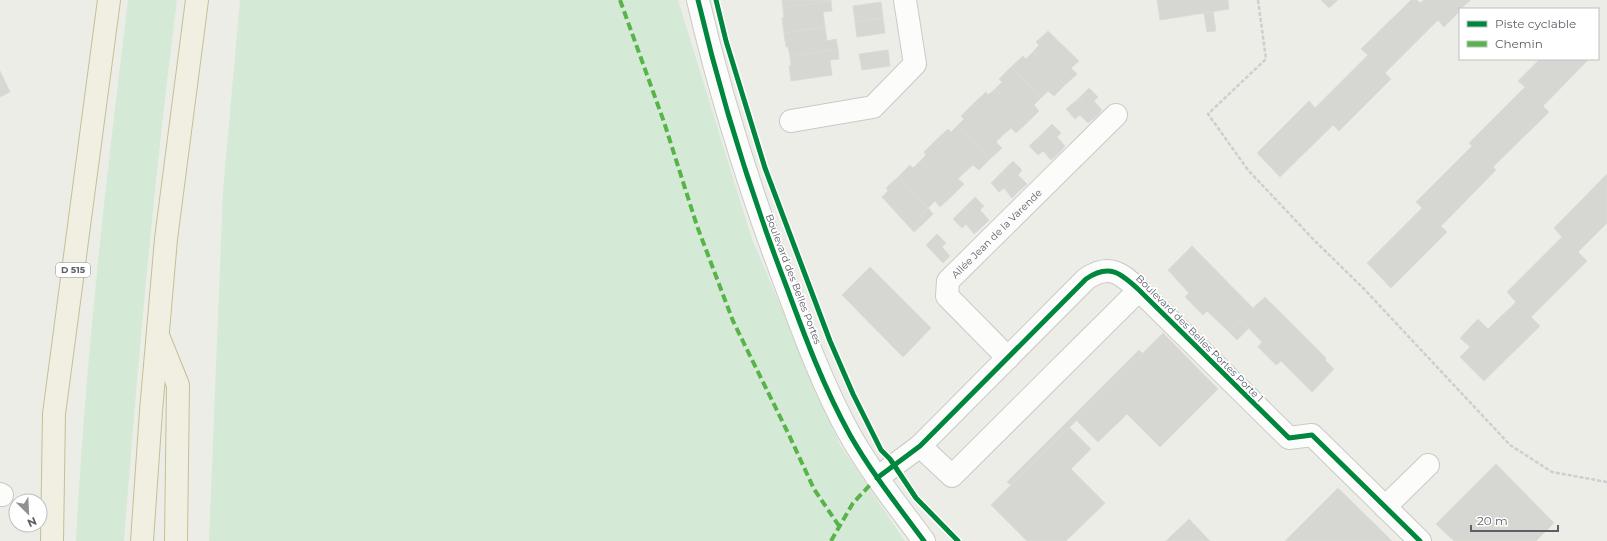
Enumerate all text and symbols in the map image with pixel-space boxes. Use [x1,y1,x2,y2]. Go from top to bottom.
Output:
legend [1459,8,1599,60]
text: Piste cyclable [1495,16,1576,31]
text: Chemin [1495,36,1543,51]
street label: Allée Jean de la Varende [949,186,1045,281]
street label: Boulevard des Belles Portes [763,212,824,346]
road number: D 515 [56,263,90,277]
street label: Boulevard des Belles Portes Porte 1 [1133,272,1266,405]
north arrow [8,493,48,533]
scale bar [1471,507,1558,533]
text: 20 m [1477,513,1508,528]
text: N [25,514,39,530]

